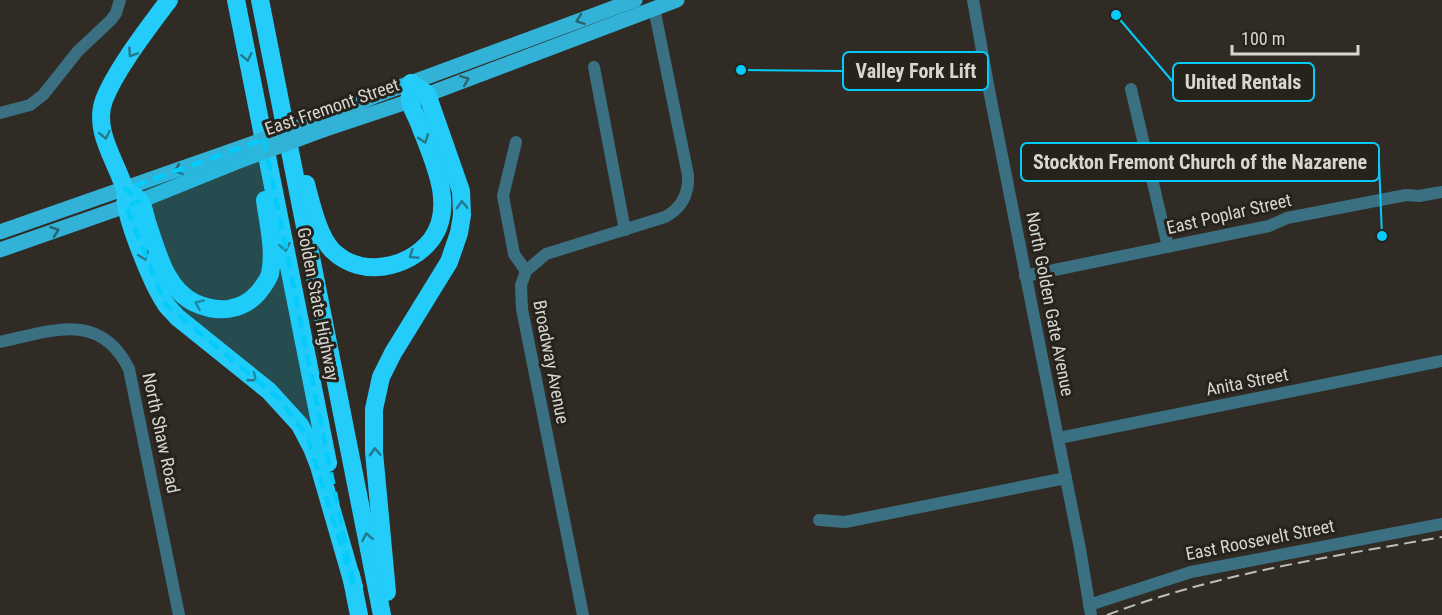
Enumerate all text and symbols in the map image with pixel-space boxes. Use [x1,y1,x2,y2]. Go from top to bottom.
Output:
one-way arrow [575,13,586,25]
scale bar [1232,18,1358,56]
text: 100 m [1241,28,1285,49]
one-way arrow [128,47,139,58]
one-way arrow [240,52,253,62]
callout: Valley Fork Lift [843,52,988,90]
text: Valley Fork Lift [856,59,976,83]
callout: United Rentals [1173,63,1314,101]
text: United Rentals [1185,70,1301,94]
street label: East Fremont Street [262,74,402,139]
one-way arrow [459,75,470,87]
one-way arrow [98,130,110,139]
one-way arrow [417,133,430,144]
callout: Stockton Fremont Church of the Nazarene [1021,143,1379,181]
text: Stockton Fremont Church of the Nazarene [1033,150,1367,174]
one-way arrow [173,162,184,175]
street label: East Poplar Street [1164,189,1293,238]
one-way arrow [455,201,468,210]
street label: North Golden Gate Avenue [1022,210,1079,398]
one-way arrow [49,225,60,238]
street label: Golden State Highway [293,225,344,383]
one-way arrow [278,242,291,252]
one-way arrow [409,248,420,259]
one-way arrow [136,250,149,261]
street label: Broadway Avenue [529,298,574,425]
one-way arrow [194,299,205,311]
street label: Anita Street [1204,363,1290,400]
street label: North Shaw Road [138,371,185,495]
one-way arrow [246,371,257,382]
one-way arrow [368,448,381,457]
street label: East Roosevelt Street [1184,515,1336,564]
one-way arrow [361,532,374,542]

